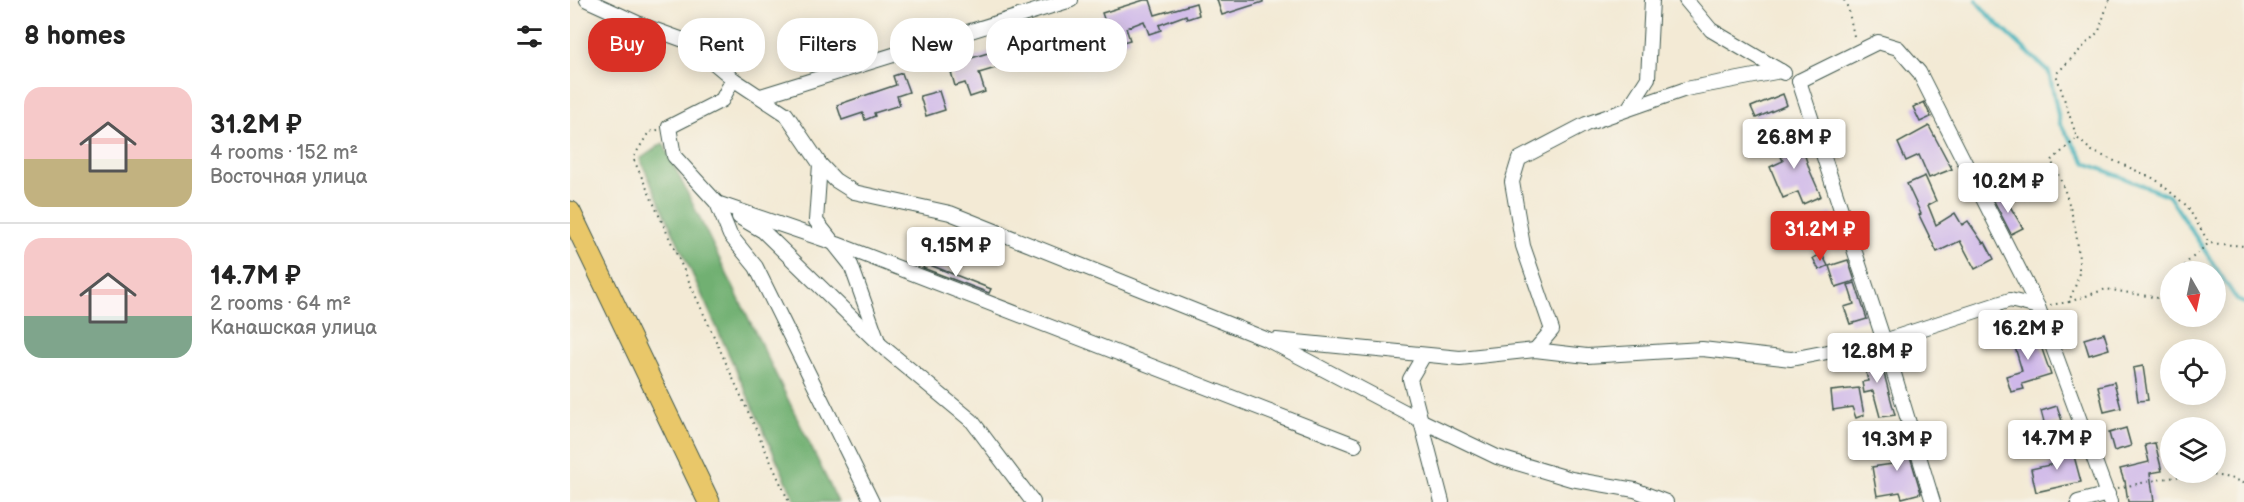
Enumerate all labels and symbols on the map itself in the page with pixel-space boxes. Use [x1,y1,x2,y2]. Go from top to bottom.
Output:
pin: 26.8M ₽ [1739,119,1849,170]
pin: 10.2M ₽ [1953,163,2063,214]
pin: 31.2M ₽ [1765,211,1875,262]
pin: 9.15M ₽ [901,227,1011,278]
north arrow [2160,261,2226,327]
pin: 16.2M ₽ [1973,310,2083,361]
pin: 12.8M ₽ [1822,333,1932,384]
pin: 14.7M ₽ [2002,420,2112,471]
pin: 19.3M ₽ [1842,421,1952,472]

